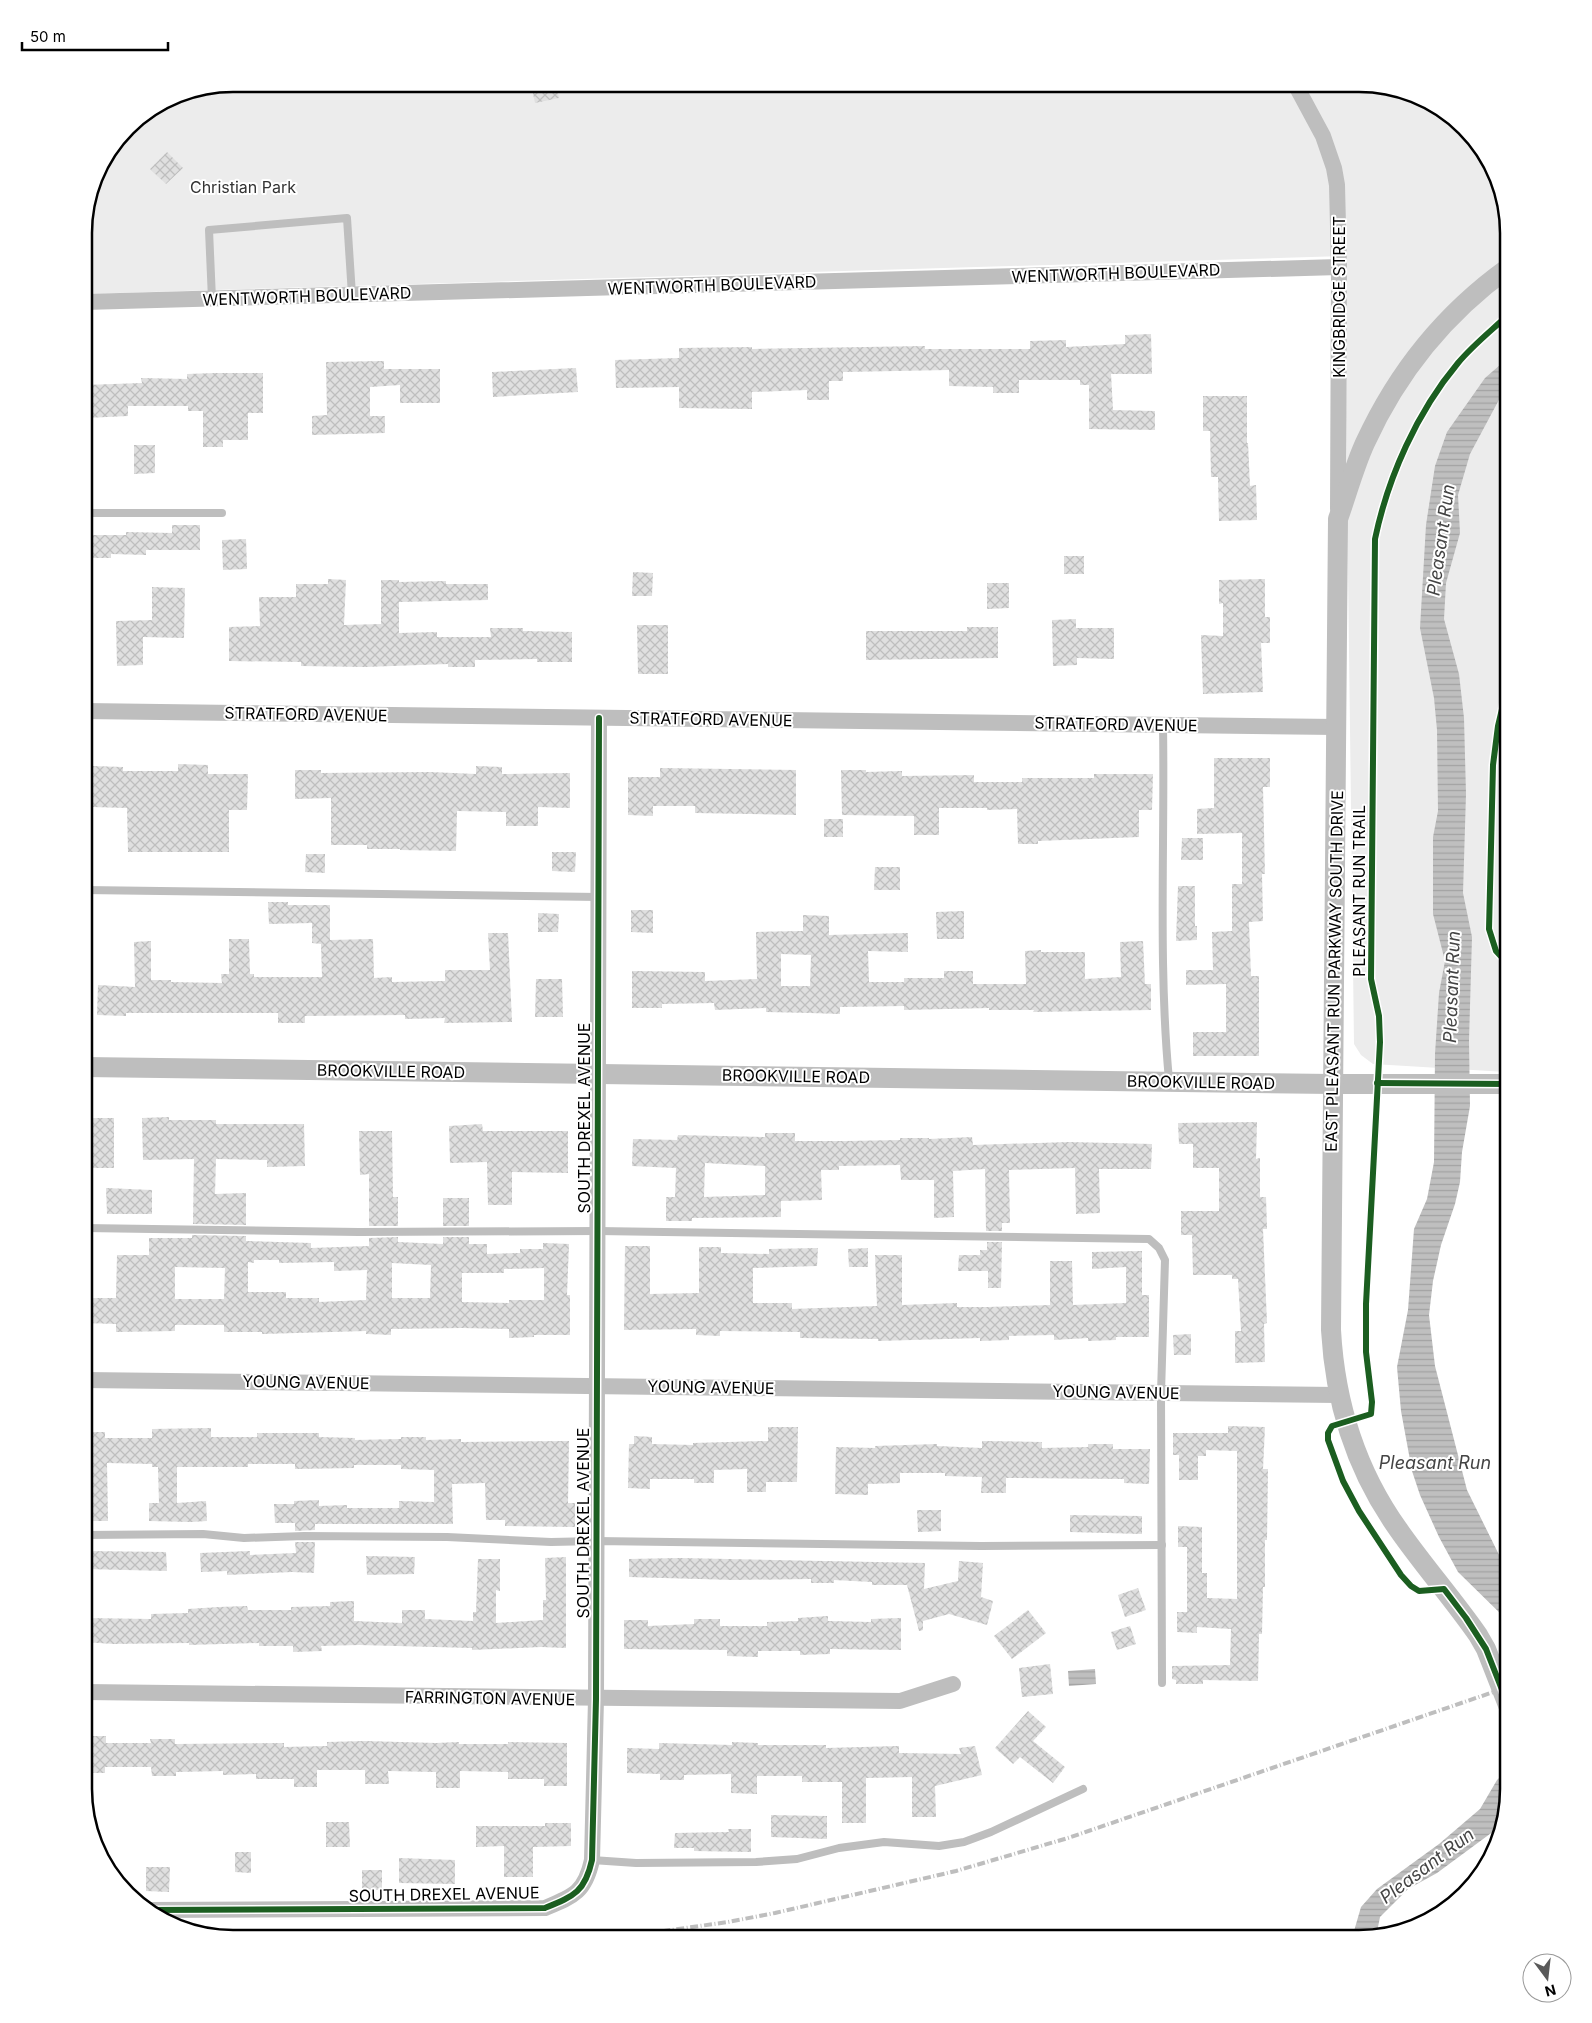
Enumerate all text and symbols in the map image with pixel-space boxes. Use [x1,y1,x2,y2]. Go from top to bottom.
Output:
scale bar [22,20,169,52]
text: 50 m [30,27,66,46]
park label: Christian Park [190,177,296,197]
street label: KINGBRIDGE STREET [1329,216,1349,378]
street label: WENTWORTH BOULEVARD [1011,259,1221,287]
street label: WENTWORTH BOULEVARD [607,271,817,299]
street label: WENTWORTH BOULEVARD [202,282,412,310]
water label: Pleasant Run [1422,483,1459,597]
street label: STRATFORD AVENUE [224,703,388,725]
street label: STRATFORD AVENUE [629,708,793,730]
street label: STRATFORD AVENUE [1034,713,1198,735]
street label: EAST PLEASANT RUN PARKWAY SOUTH DRIVE [1321,790,1347,1152]
street label: PLEASANT RUN TRAIL [1349,805,1369,977]
water label: Pleasant Run [1439,930,1464,1043]
street label: SOUTH DREXEL AVENUE [574,1023,594,1213]
street label: BROOKVILLE ROAD [317,1060,465,1082]
street label: BROOKVILLE ROAD [722,1065,870,1087]
street label: BROOKVILLE ROAD [1127,1071,1275,1093]
street label: YOUNG AVENUE [242,1371,370,1393]
street label: YOUNG AVENUE [647,1376,775,1398]
street label: YOUNG AVENUE [1052,1381,1180,1403]
street label: SOUTH DREXEL AVENUE [573,1428,593,1618]
water label: Pleasant Run [1379,1452,1491,1473]
street label: FARRINGTON AVENUE [405,1687,575,1709]
water label: Pleasant Run [1376,1823,1478,1908]
street label: SOUTH DREXEL AVENUE [348,1882,540,1906]
north arrow [1522,1953,1572,2003]
text: N [1543,1981,1558,2001]

